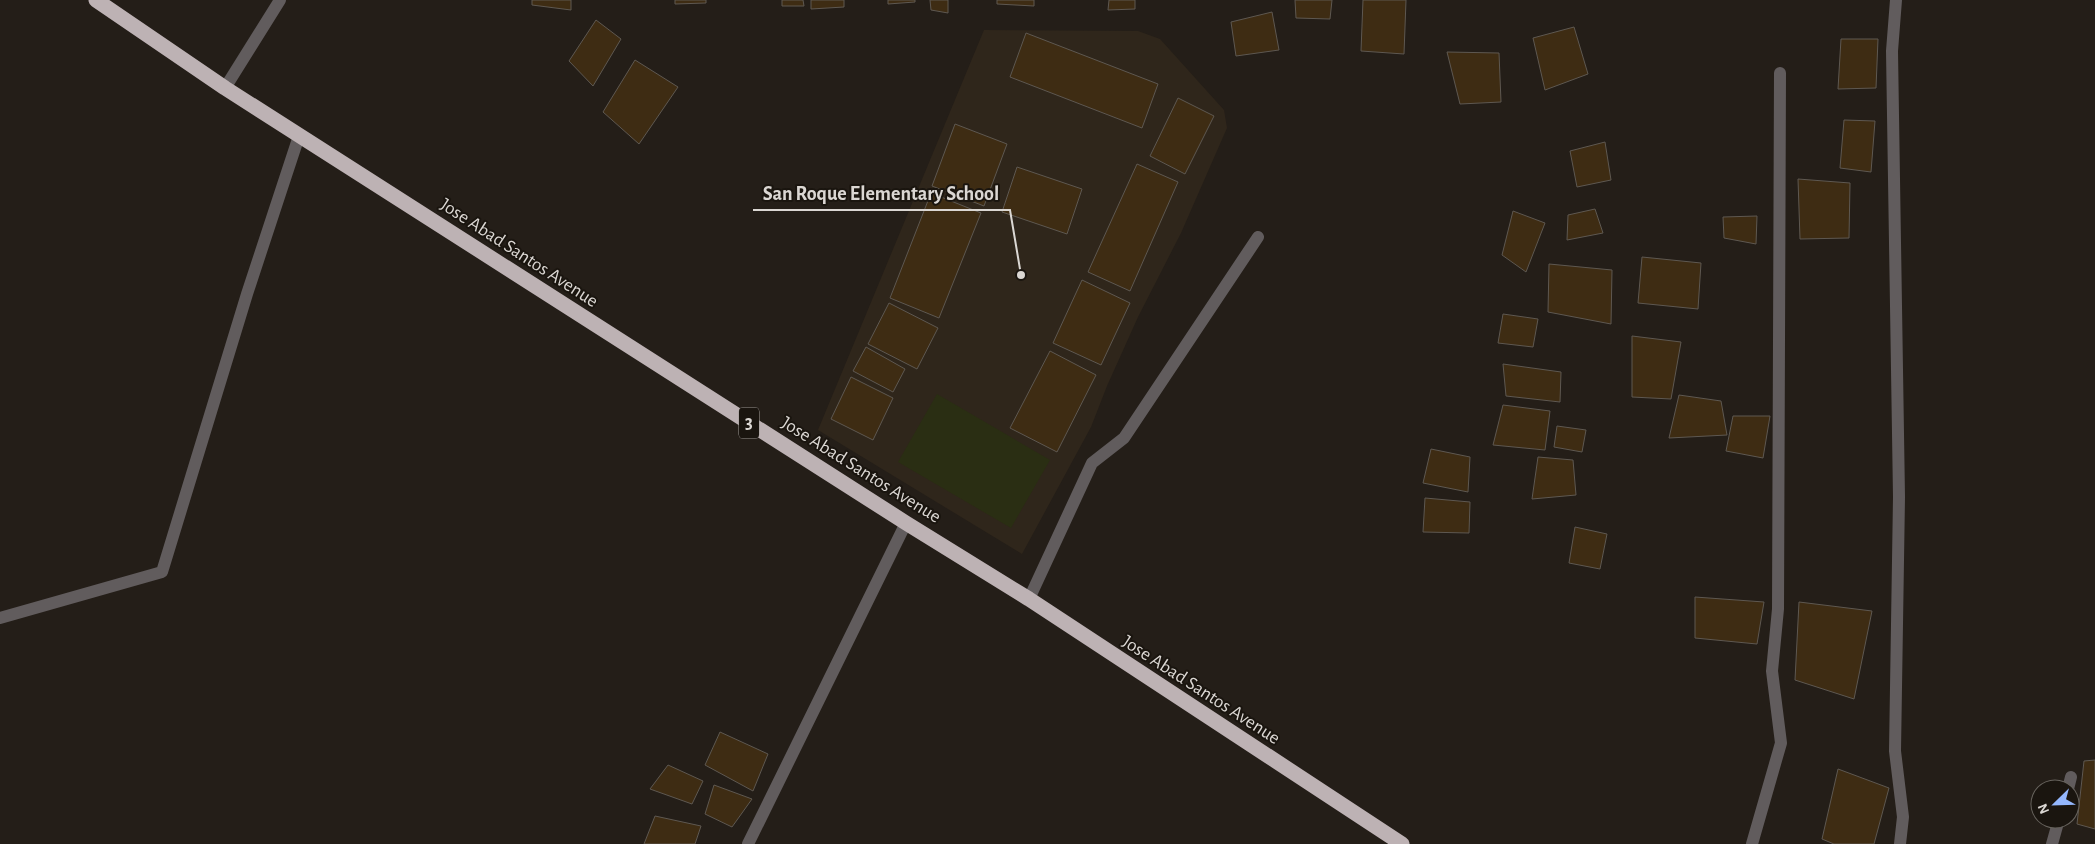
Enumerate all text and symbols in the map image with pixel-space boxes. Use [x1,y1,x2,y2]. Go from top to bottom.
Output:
callout: San Roque Elementary School [753,175,1010,210]
text: San Roque Elementary School [763,184,999,204]
street label: Jose Abad Santos Avenue [437,195,601,311]
road number: 3 [739,408,759,438]
street label: Jose Abad Santos Avenue [778,413,944,527]
street label: Jose Abad Santos Avenue [1119,632,1283,748]
north arrow [2030,779,2080,829]
text: N [2036,801,2052,816]

